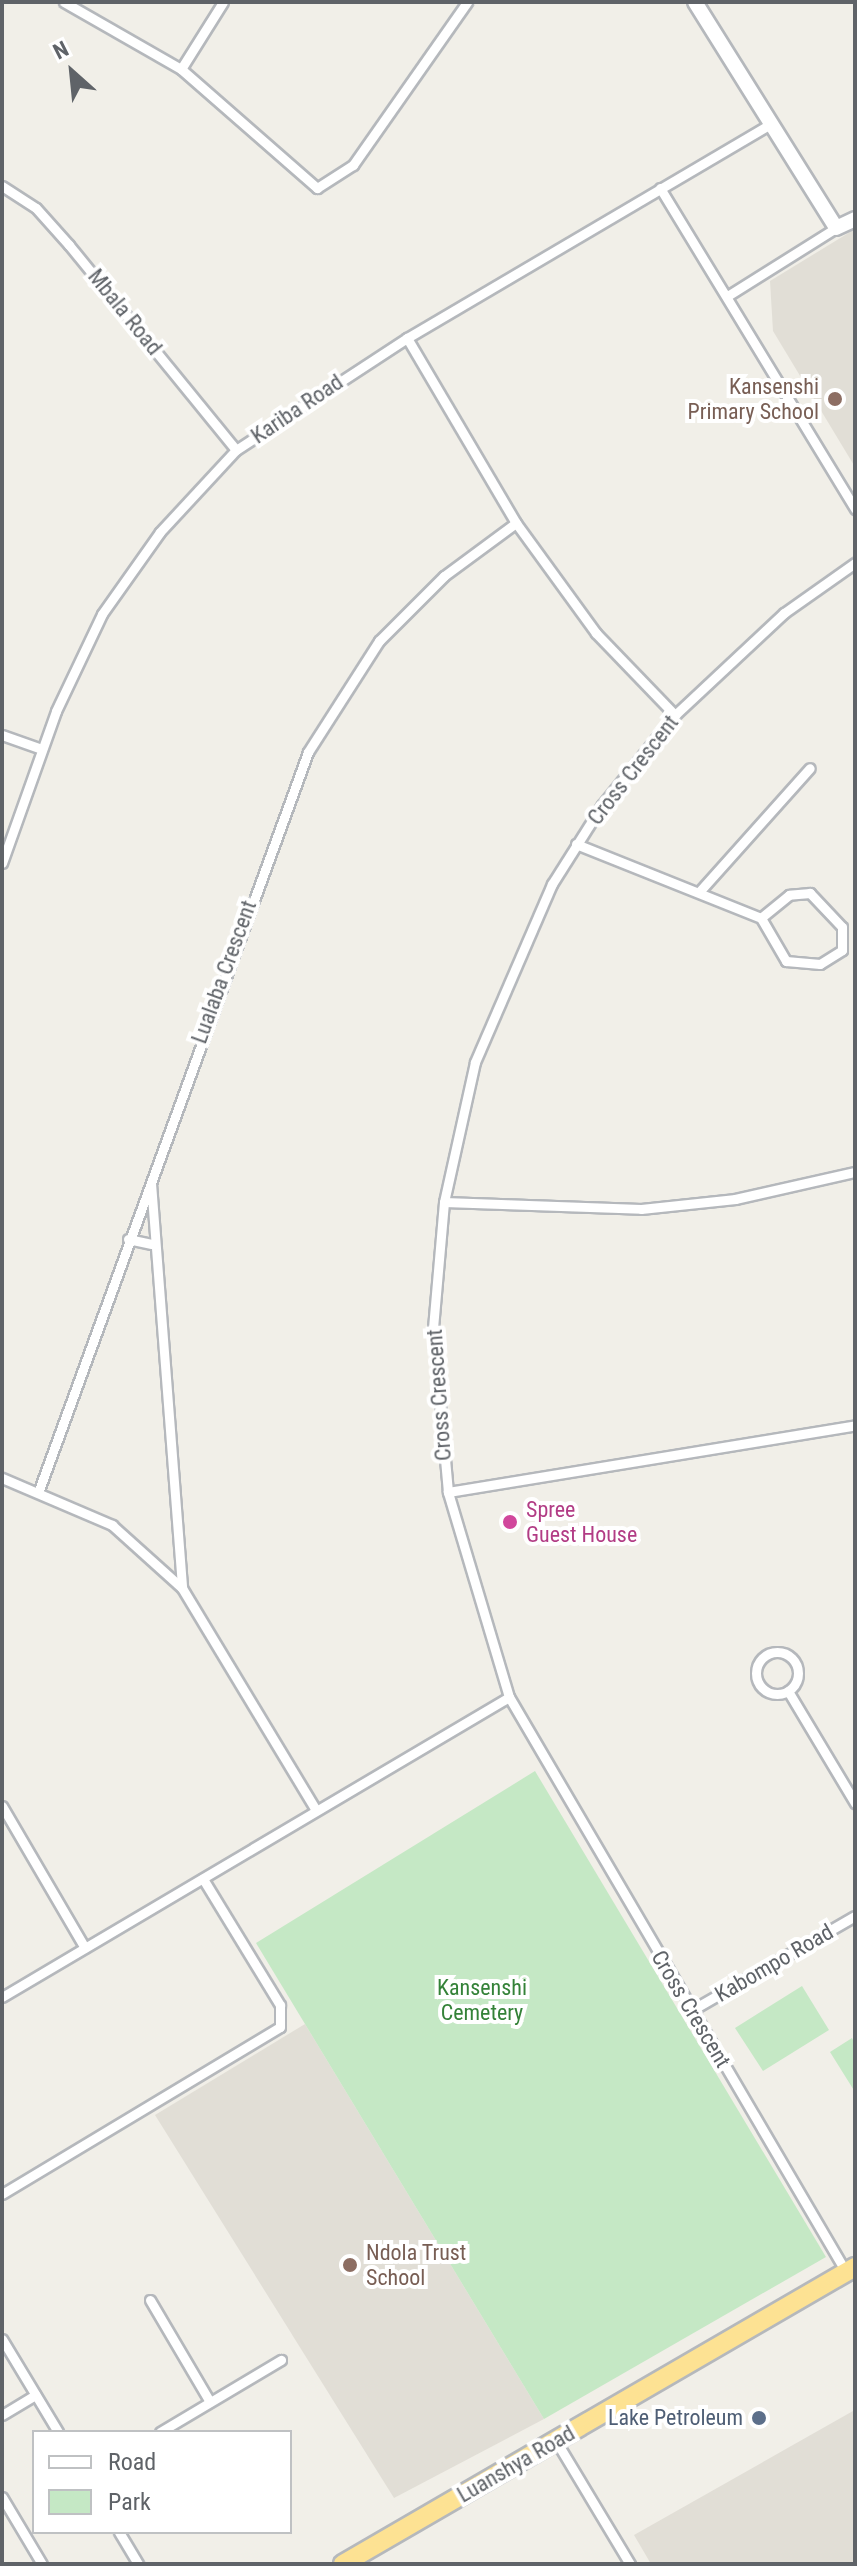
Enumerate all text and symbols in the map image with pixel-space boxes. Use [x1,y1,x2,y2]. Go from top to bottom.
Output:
north arrow [32,32,112,112]
text: N [49,36,73,64]
street label: Mbala Road [82,264,168,360]
street label: Kariba Road [246,369,348,449]
place label: Kansenshi Primary School [688,373,819,424]
marker: Kansenshi Primary School [826,390,844,408]
street label: Cross Crescent [582,710,684,830]
street label: Lualaba Crescent [186,897,262,1047]
street label: Cross Crescent [421,1328,457,1462]
place label: Spree Guest House [526,1496,637,1548]
marker: Spree Guest House [501,1513,519,1531]
street label: Kabompo Road [710,1919,838,2007]
street label: Cross Crescent [646,1946,736,2072]
park label: Kansenshi Cemetery [437,1974,527,2026]
place label: Ndola Trust School [366,2239,467,2290]
marker: Ndola Trust School [341,2256,359,2274]
place label: Lake Petroleum [608,2405,743,2431]
marker: Lake Petroleum [750,2409,768,2427]
street label: Luanshya Road [453,2420,579,2508]
legend [32,2430,292,2534]
text: Road [108,2448,156,2476]
text: Park [108,2488,151,2516]

